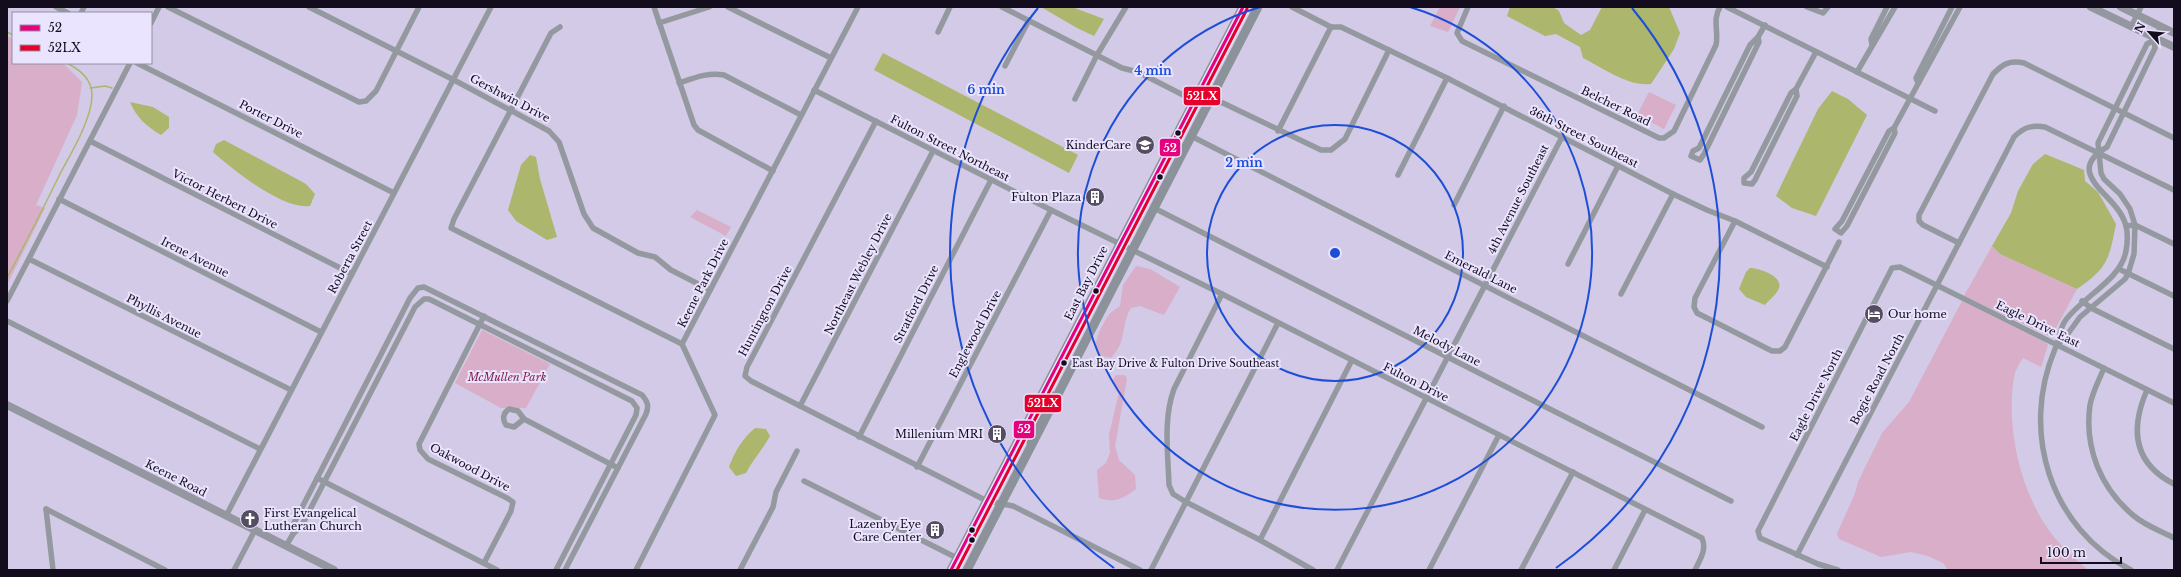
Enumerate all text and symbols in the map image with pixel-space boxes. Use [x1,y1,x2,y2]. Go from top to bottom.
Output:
legend [12,12,152,64]
north arrow [2129,12,2169,52]
text: N [2132,19,2149,35]
text: 52 [48,20,62,35]
text: 52LX [48,40,81,55]
text: 4 min [1134,63,1172,78]
street label: Gershwin Drive [468,71,552,125]
text: 6 min [967,82,1005,97]
street label: Belcher Road [1579,83,1653,129]
line badge: 52LX [1183,86,1221,106]
text: 52LX [1186,89,1218,103]
street label: Porter Drive [237,97,305,141]
street label: 36th Street Southeast [1527,104,1641,171]
street label: Fulton Street Northeast [888,112,1013,185]
unlabelled marker [1173,128,1183,138]
school or university icon: KinderCare [1134,134,1156,156]
place label: KinderCare [1066,138,1131,152]
line badge: 52 [1159,138,1181,157]
text: 52 [1163,141,1177,155]
street label: 4th Avenue Southeast [1484,141,1552,256]
text: 2 min [1225,155,1263,170]
street label: Victor Herbert Drive [169,166,280,232]
unlabelled marker [1155,172,1165,182]
building icon: Fulton Plaza [1084,186,1106,208]
place label: Fulton Plaza [1011,190,1082,204]
street label: Northeast Webley Drive [821,211,895,337]
street label: Roberta Street [325,217,376,296]
street label: Irene Avenue [159,234,231,280]
street label: Keene Park Drive [675,236,731,330]
street label: East Bay Drive [1061,243,1111,323]
centre of rings [1328,246,1342,260]
street label: Emerald Lane [1442,248,1520,296]
street label: Huntington Drive [735,263,795,359]
street label: Stratford Drive [890,263,942,345]
unlabelled marker [1091,286,1101,296]
street label: Englewood Drive [946,288,1004,380]
street label: Phyllis Avenue [124,291,204,341]
street label: Eagle Drive East [1994,298,2083,351]
hotel icon: Our home [1863,303,1885,325]
place label: Our home [1888,307,1947,321]
street label: Melody Lane [1411,323,1483,369]
street label: Bogie Road North [1847,330,1907,427]
street label: Eagle Drive North [1787,346,1846,444]
place label: East Bay Drive & Fulton Drive Southeast [1072,357,1279,370]
marker: East Bay Drive & Fulton Drive Southeast [1059,358,1069,368]
street label: Fulton Drive [1381,359,1451,405]
park label: McMullen Park [467,370,547,384]
line badge: 52LX [1024,394,1062,413]
text: 52LX [1027,396,1059,410]
line badge: 52 [1013,420,1035,439]
text: 52 [1017,422,1031,436]
building icon: Millenium MRI [986,423,1008,445]
place label: Millenium MRI [895,427,983,441]
street label: Oakwood Drive [428,440,512,494]
street label: Keene Road [143,456,210,500]
place label: First Evangelical Lutheran Church [264,506,362,533]
church icon: First Evangelical Lutheran Church [239,508,261,530]
place label: Lazenby Eye Care Center [849,517,922,544]
building icon: Lazenby Eye Care Center [924,519,946,541]
unlabelled marker [967,525,977,535]
unlabelled marker [967,535,977,545]
scale bar [2041,539,2121,565]
text: 100 m [2047,545,2086,560]

